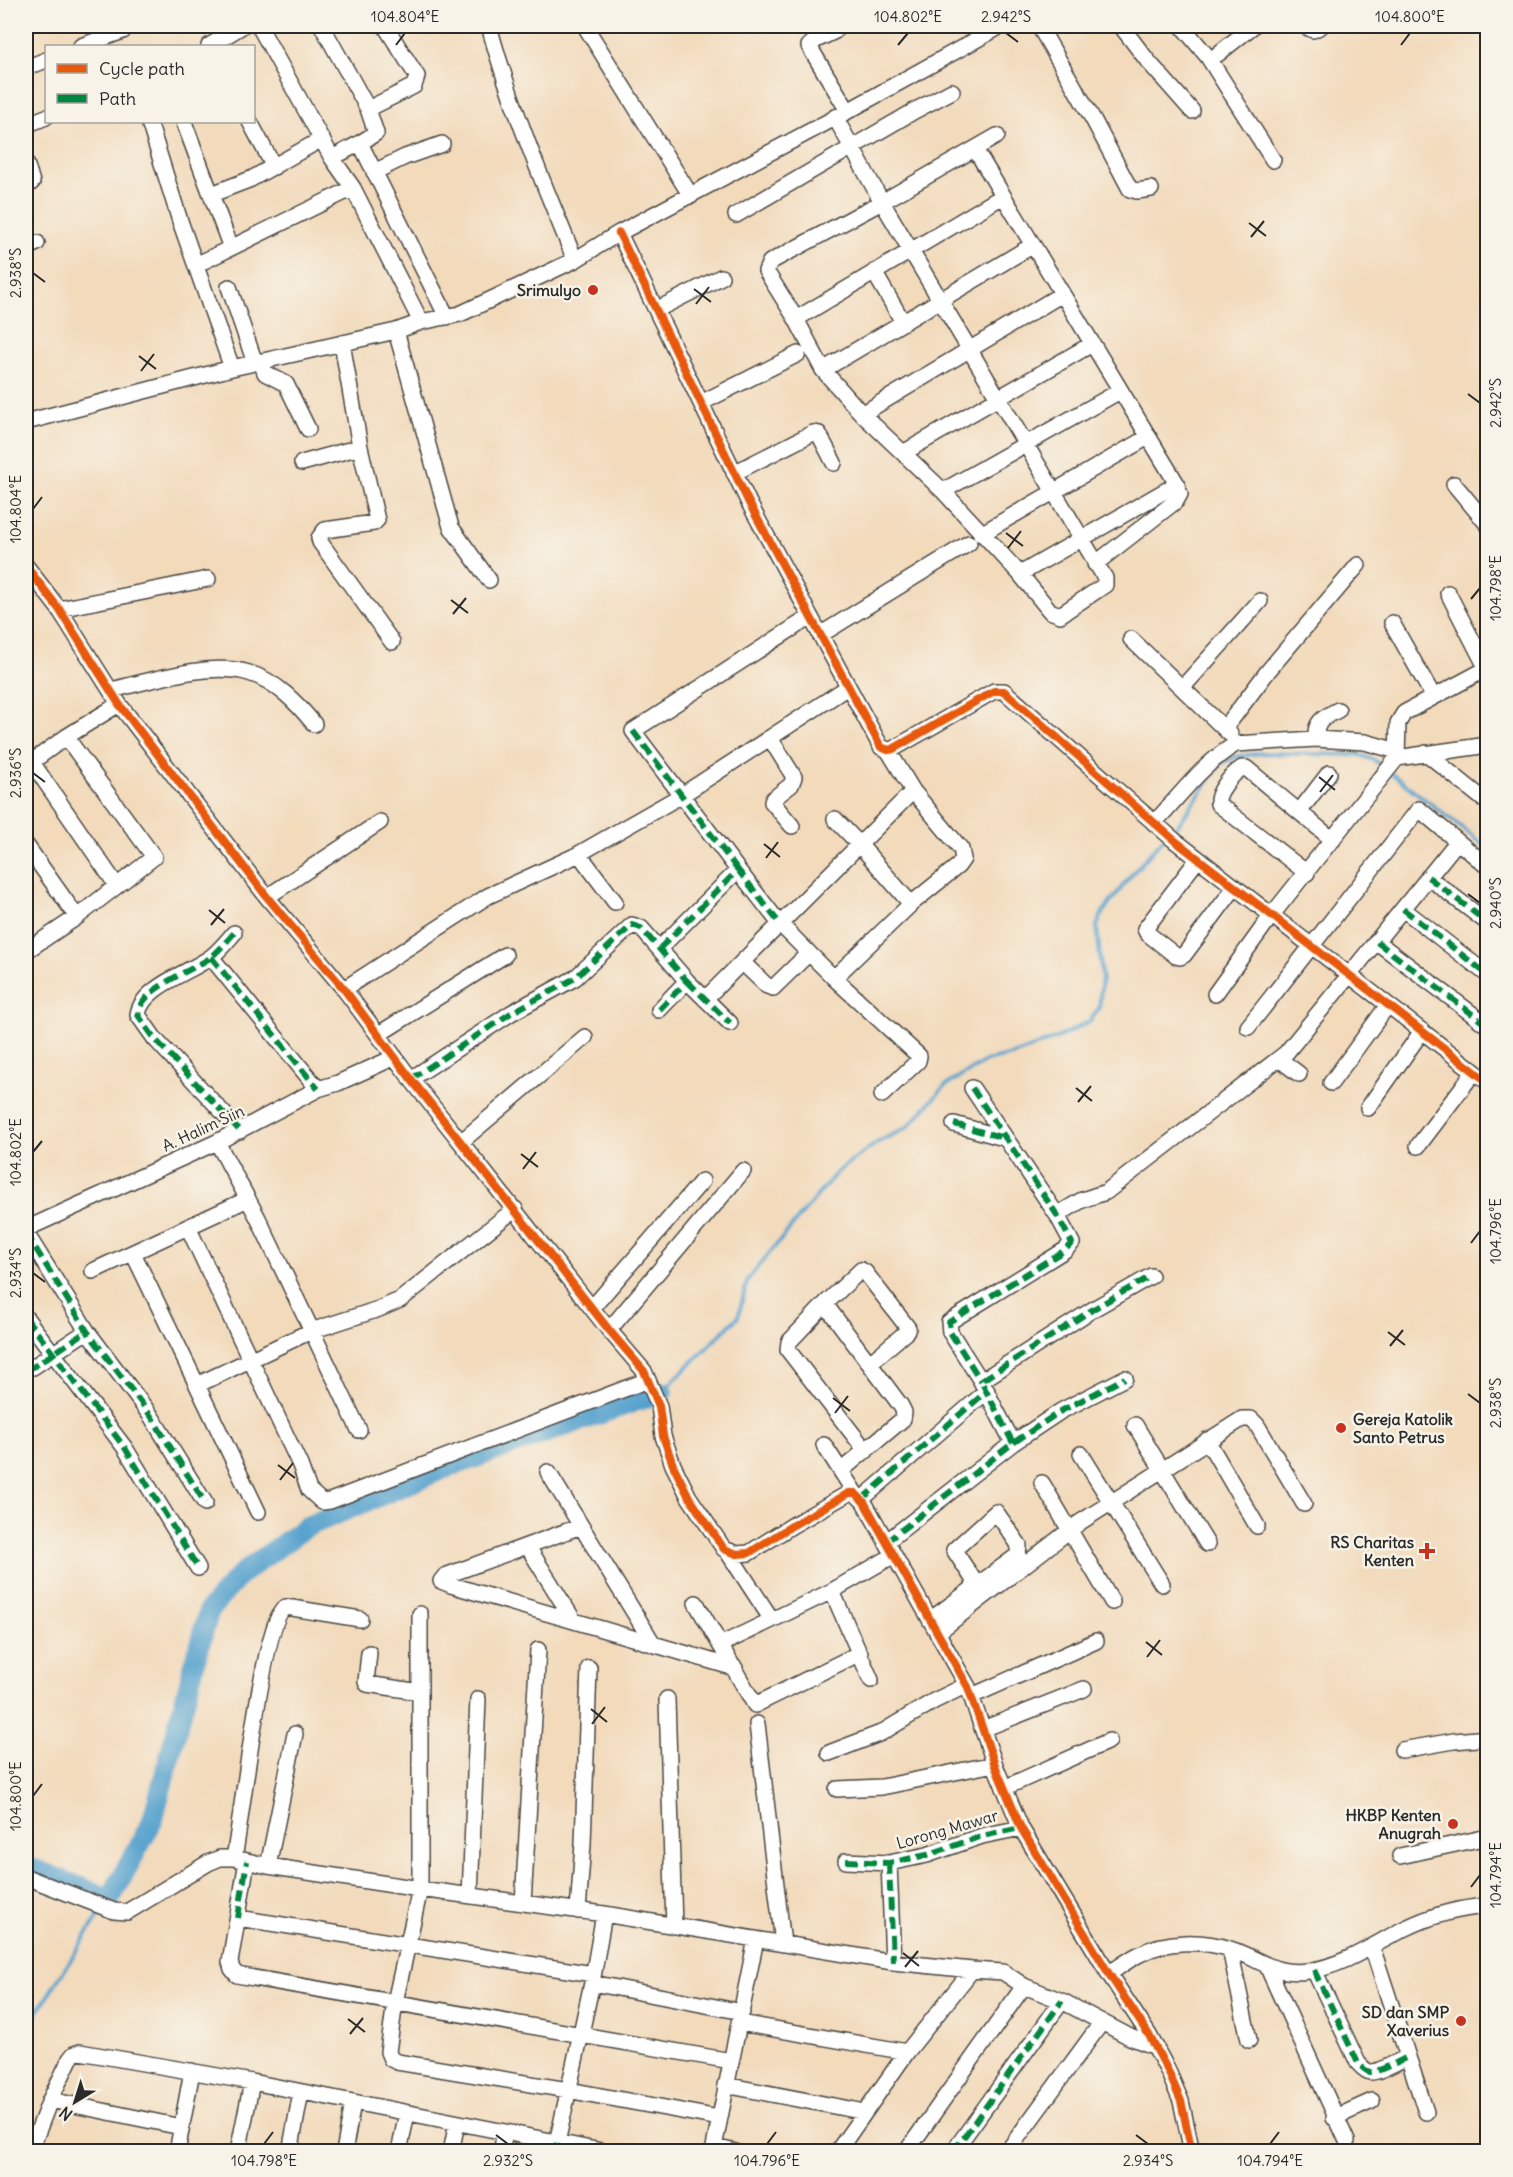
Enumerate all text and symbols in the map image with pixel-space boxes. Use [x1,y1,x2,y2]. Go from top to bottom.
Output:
text: 104.804°E [371,7,439,26]
text: 104.802°E [874,7,942,26]
text: 2.942°S [981,7,1031,26]
text: 104.800°E [1375,7,1445,26]
legend [45,45,255,123]
text: Cycle path [99,57,185,80]
text: Path [99,87,136,110]
text: 2.938°S [6,248,25,298]
place label: Srimulyo [517,280,581,301]
marker: Srimulyo [586,283,600,297]
text: 2.942°S [1486,378,1505,428]
text: 104.804°E [6,475,25,543]
text: 104.798°E [1486,555,1505,621]
text: 2.936°S [6,748,25,798]
text: 2.940°S [1486,877,1505,929]
street label: A. Halim Siin [159,1100,247,1156]
text: 104.802°E [6,1118,25,1186]
text: 104.796°E [1486,1198,1505,1264]
text: 2.934°S [6,1248,25,1298]
text: 2.938°S [1486,1378,1505,1428]
place label: Gereja Katolik Santo Petrus [1353,1409,1453,1447]
marker: Gereja Katolik Santo Petrus [1334,1421,1348,1435]
place label: RS Charitas Kenten [1330,1532,1414,1570]
marker: RS Charitas Kenten [1418,1542,1436,1560]
text: 104.800°E [6,1761,25,1831]
street label: Lorong Mawar [894,1805,1001,1853]
place label: HKBP Kenten Anugrah [1345,1805,1441,1844]
marker: HKBP Kenten Anugrah [1446,1817,1460,1831]
text: 104.794°E [1486,1842,1505,1908]
place label: SD dan SMP Xaverius [1362,2002,1449,2040]
marker: SD dan SMP Xaverius [1454,2014,1468,2028]
north arrow [45,2072,105,2132]
text: N [55,2103,76,2125]
text: 104.798°E [231,2151,297,2170]
text: 2.932°S [483,2151,533,2170]
text: 104.796°E [734,2151,800,2170]
text: 2.934°S [1123,2151,1173,2170]
text: 104.794°E [1237,2151,1303,2170]

